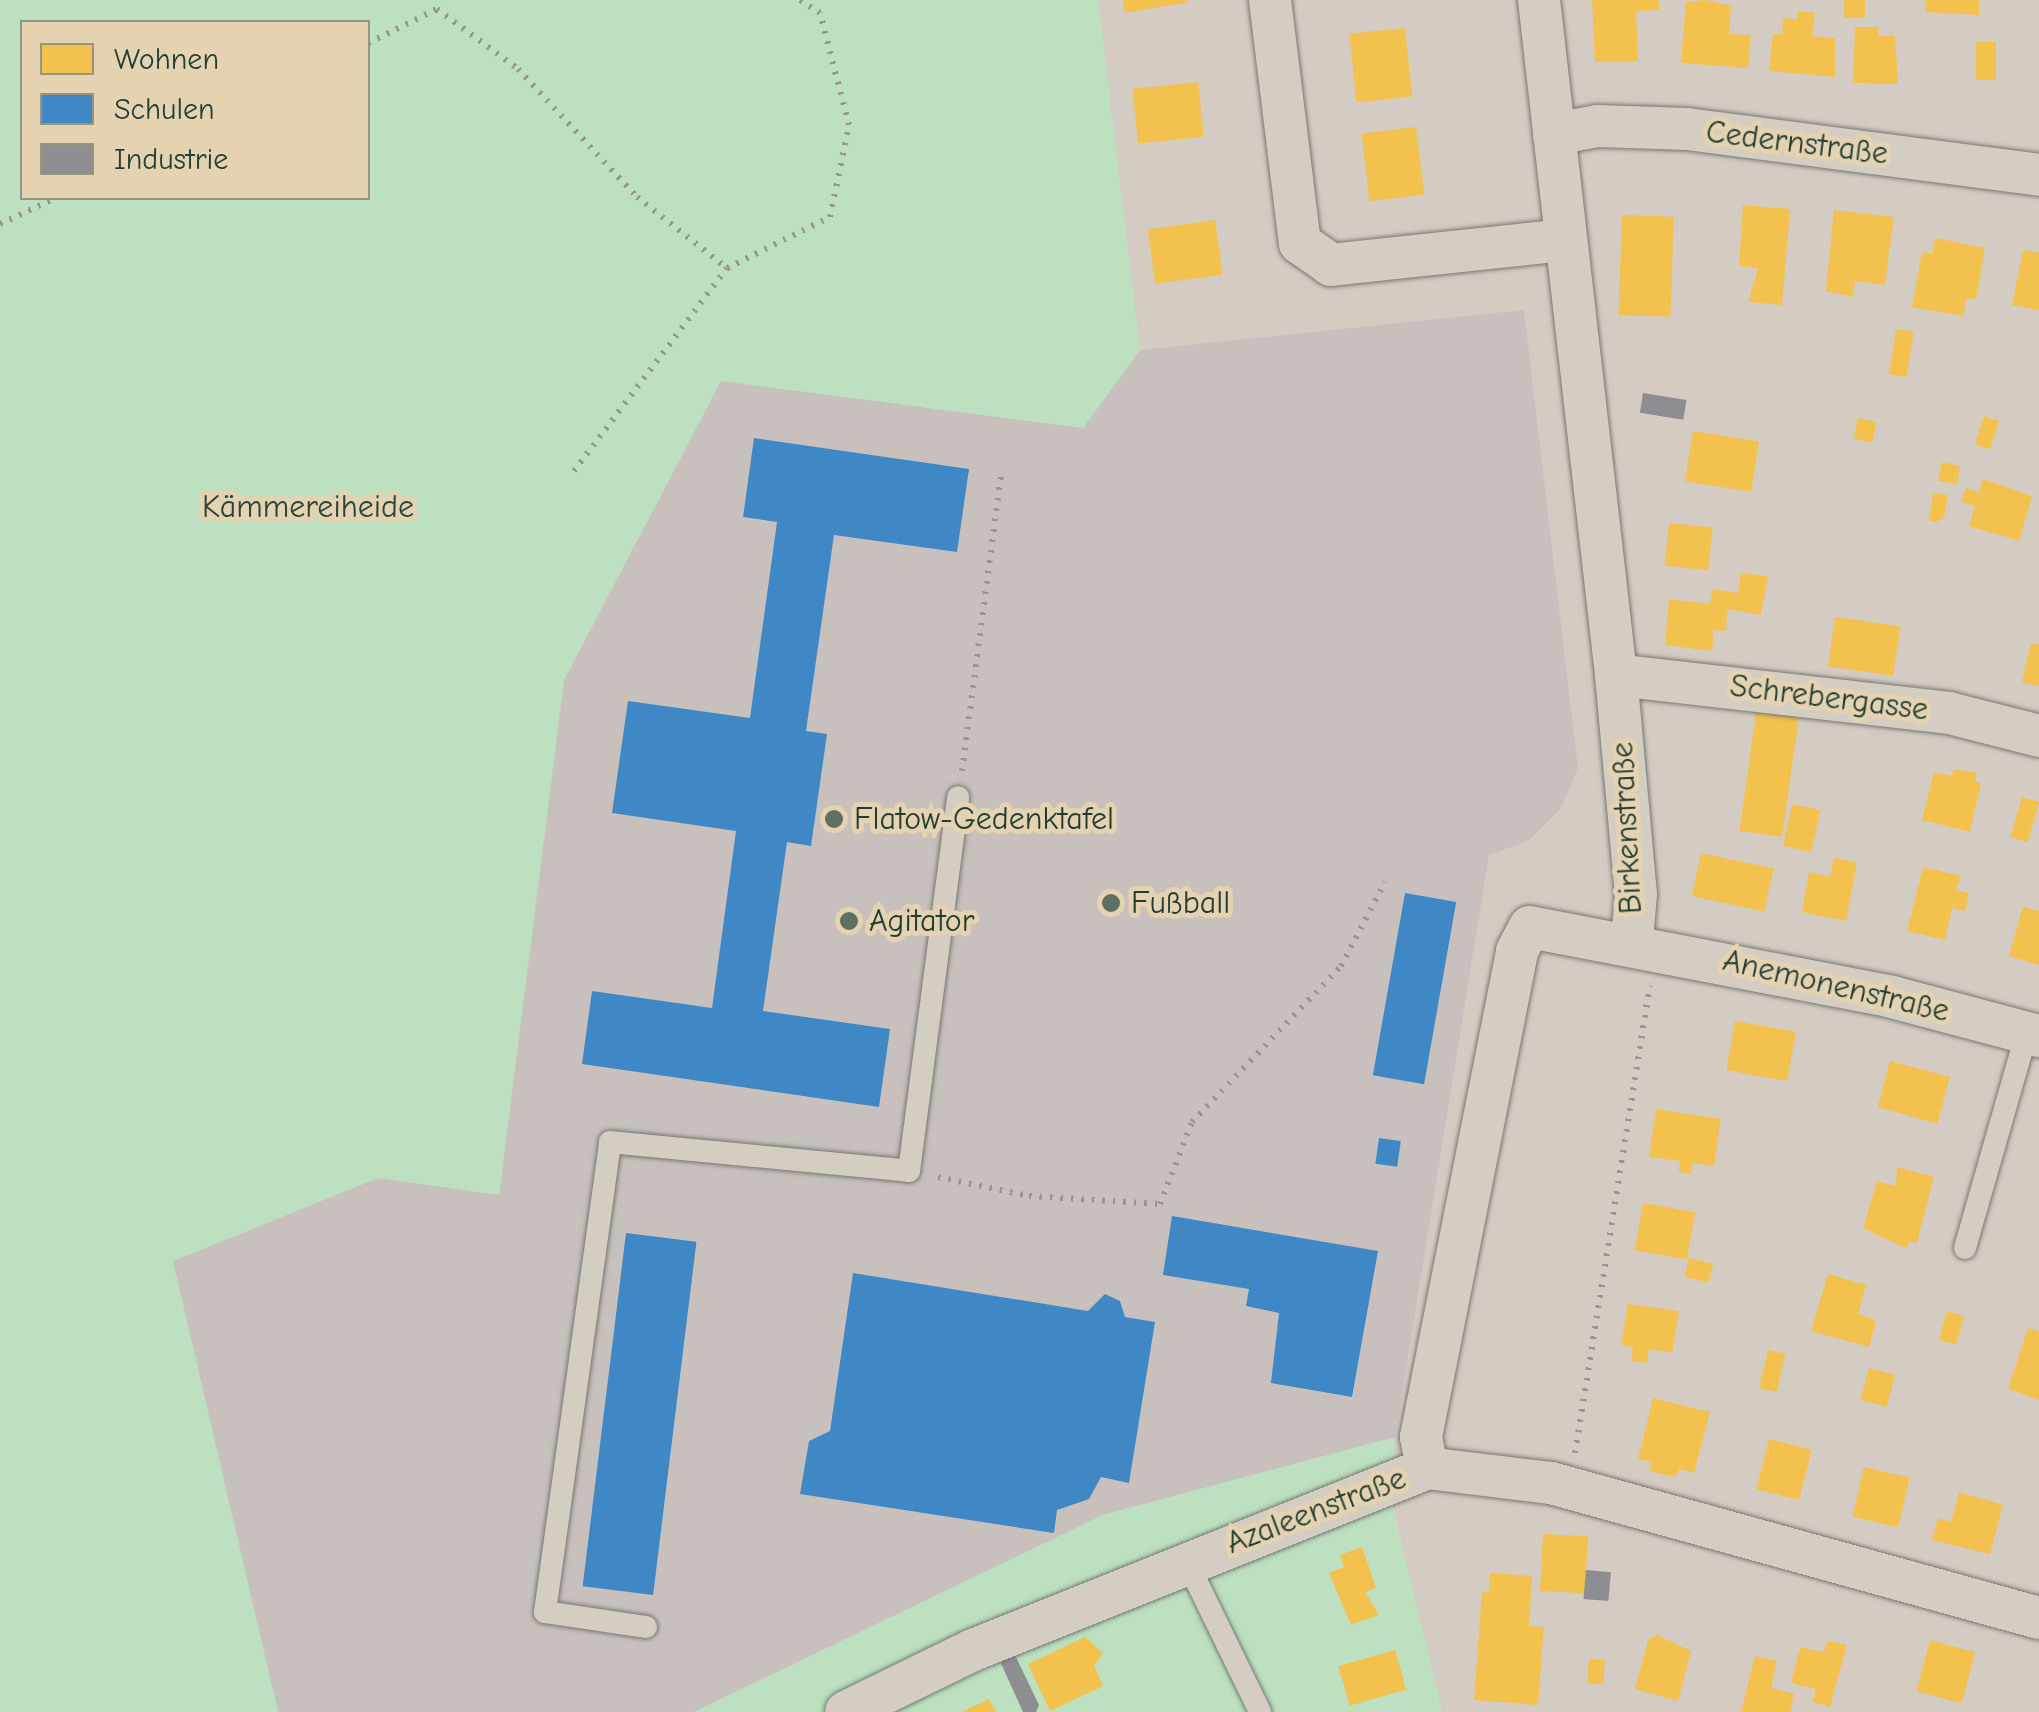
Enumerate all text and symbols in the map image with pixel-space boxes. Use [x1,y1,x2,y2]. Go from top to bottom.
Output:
legend [20,20,370,200]
text: Wohnen [114,42,219,77]
text: Schulen [114,92,215,127]
street label: Cedernstraße [1704,113,1890,173]
text: Industrie [114,142,228,177]
park label: Kämmereiheide [202,488,414,526]
street label: Schrebergasse [1728,667,1930,729]
street label: Birkenstraße [1603,741,1651,915]
place label: Flatow-Gedenktafel [854,800,1114,838]
marker: Flatow-Gedenktafel [823,808,845,830]
place label: Fußball [1131,884,1230,922]
marker: Fußball [1100,892,1122,914]
place label: Agitator [869,902,974,940]
marker: Agitator [838,910,860,932]
street label: Anemonenstraße [1719,941,1953,1031]
street label: Azaleenstraße [1221,1459,1411,1563]

